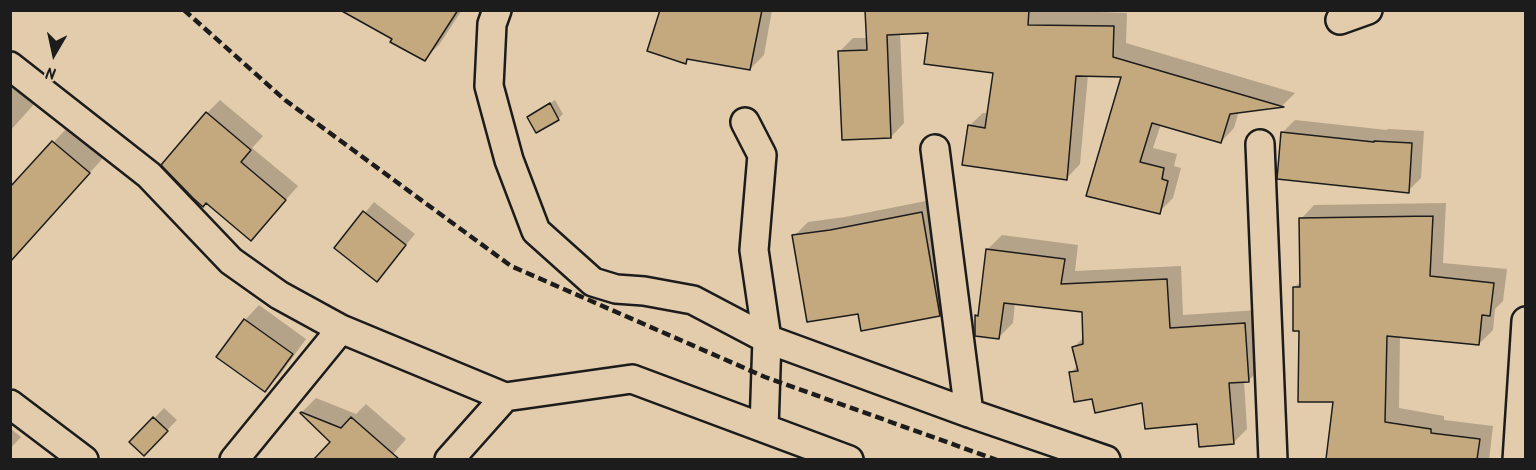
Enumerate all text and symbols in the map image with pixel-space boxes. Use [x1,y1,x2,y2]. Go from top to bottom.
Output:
north arrow [24,24,84,84]
text: N [44,59,58,85]

